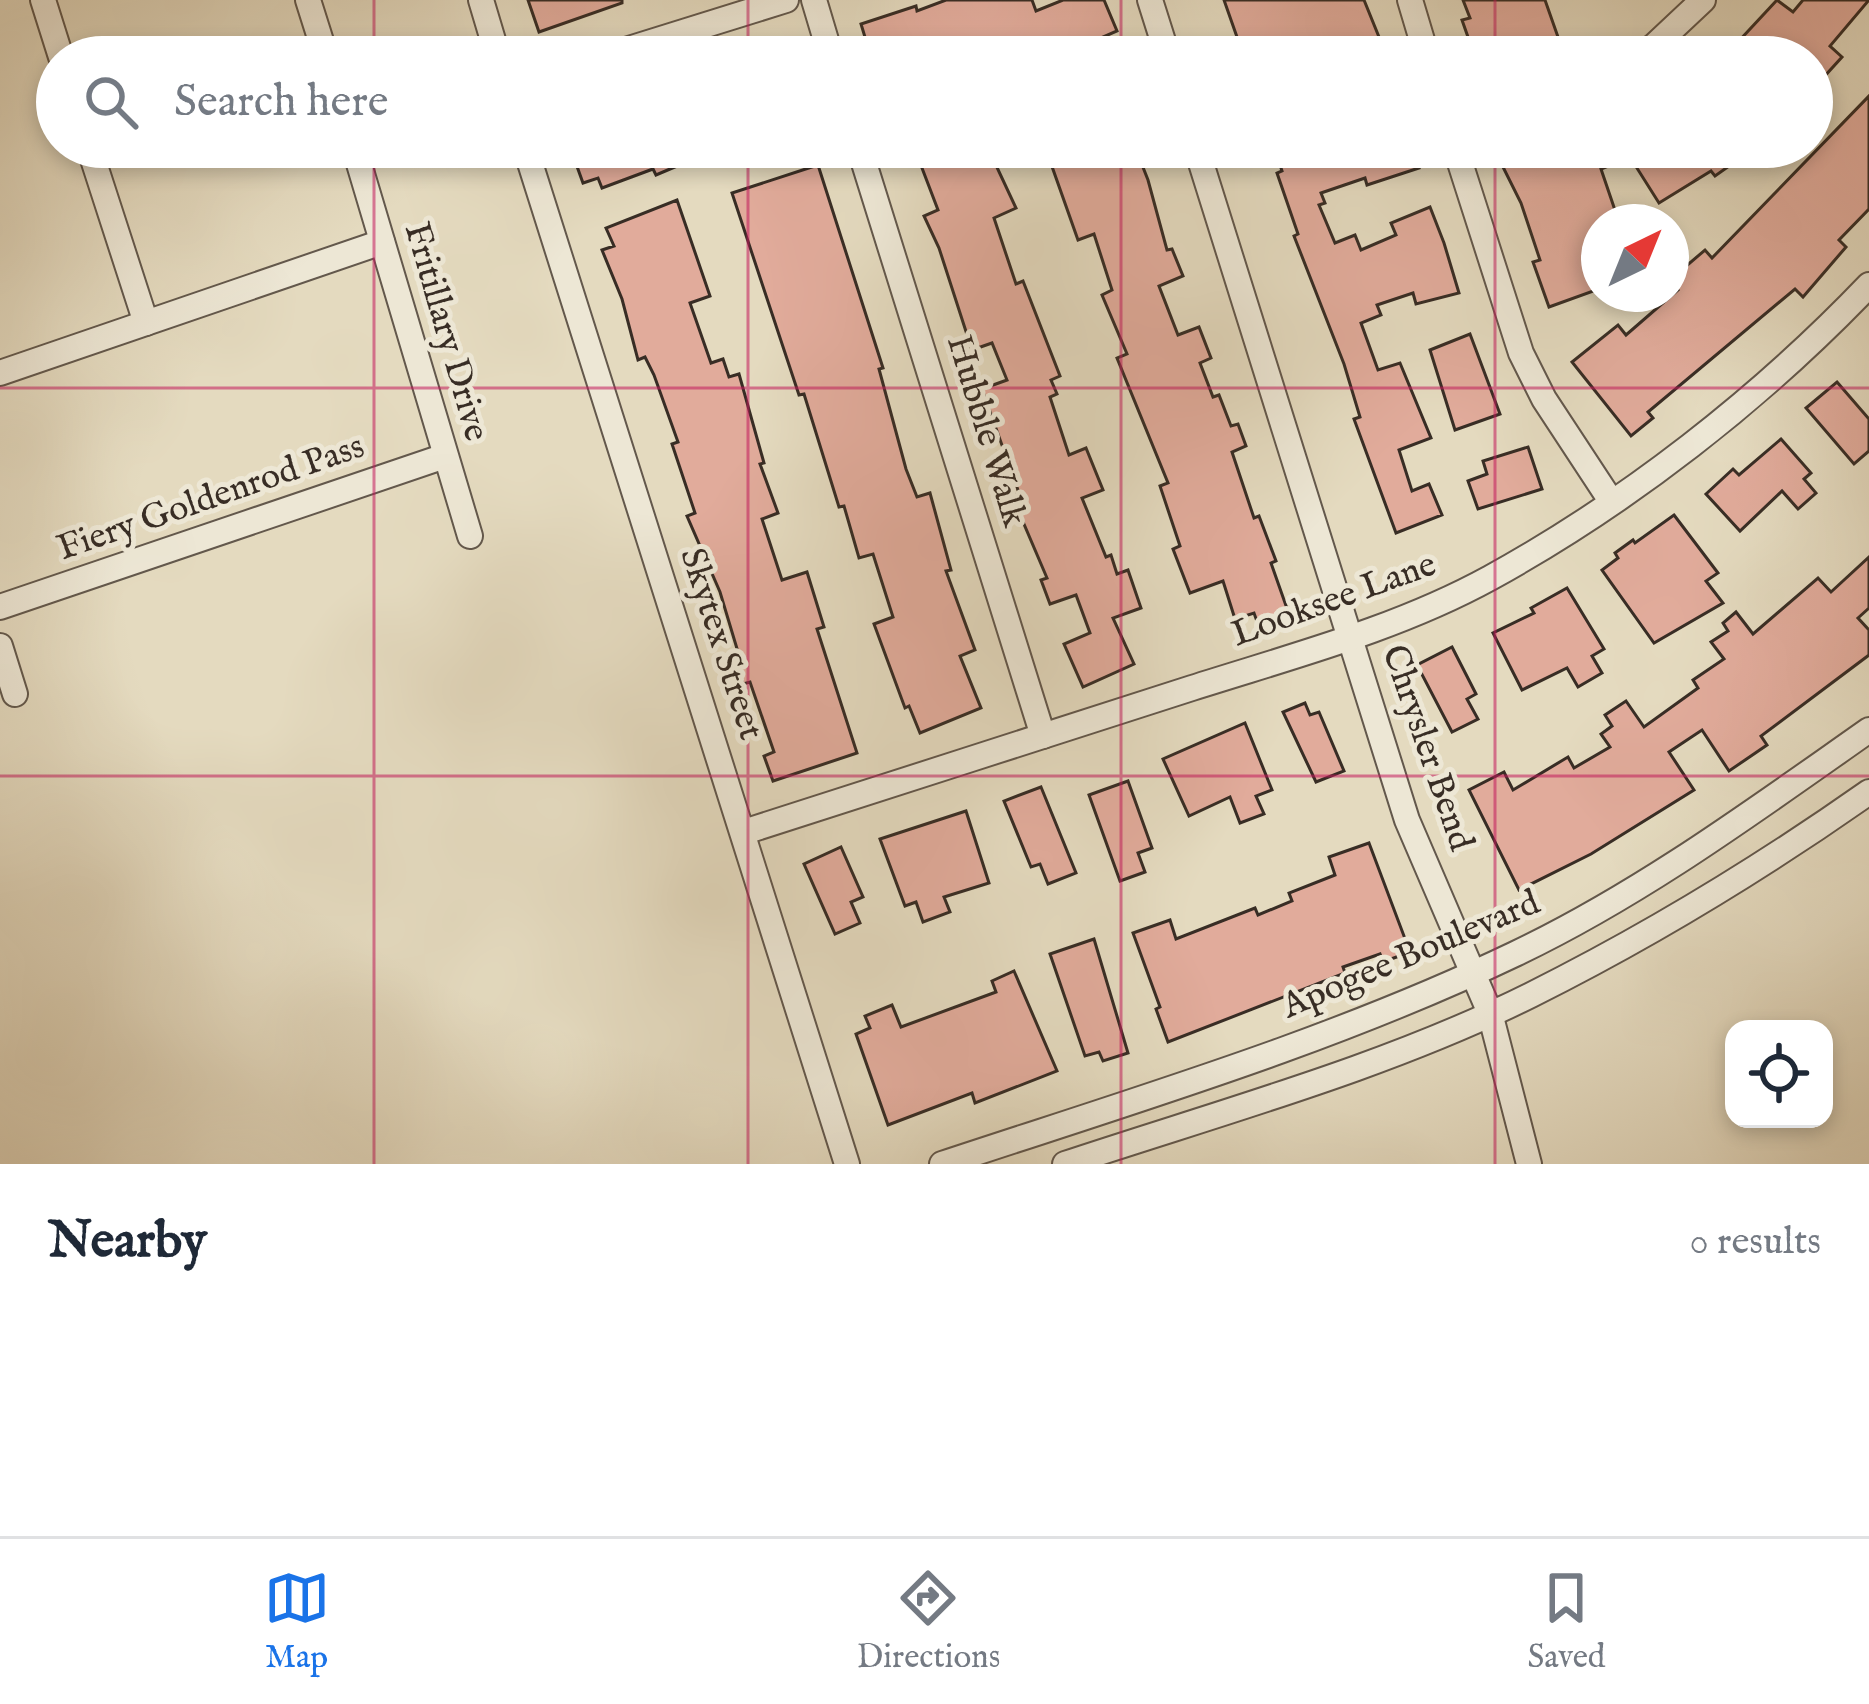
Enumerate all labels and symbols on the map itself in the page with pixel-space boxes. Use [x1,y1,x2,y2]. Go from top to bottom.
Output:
north arrow [1581,204,1689,312]
street label: Fritillary Drive [393,217,499,447]
street label: Hubble Walk [935,329,1037,533]
street label: Fiery Goldenrod Pass [52,424,370,572]
street label: Skytex Street [668,542,774,746]
street label: Looksee Lane [1225,542,1443,658]
street label: Chrysler Bend [1370,639,1484,858]
street label: Apogee Boulevard [1274,880,1548,1030]

